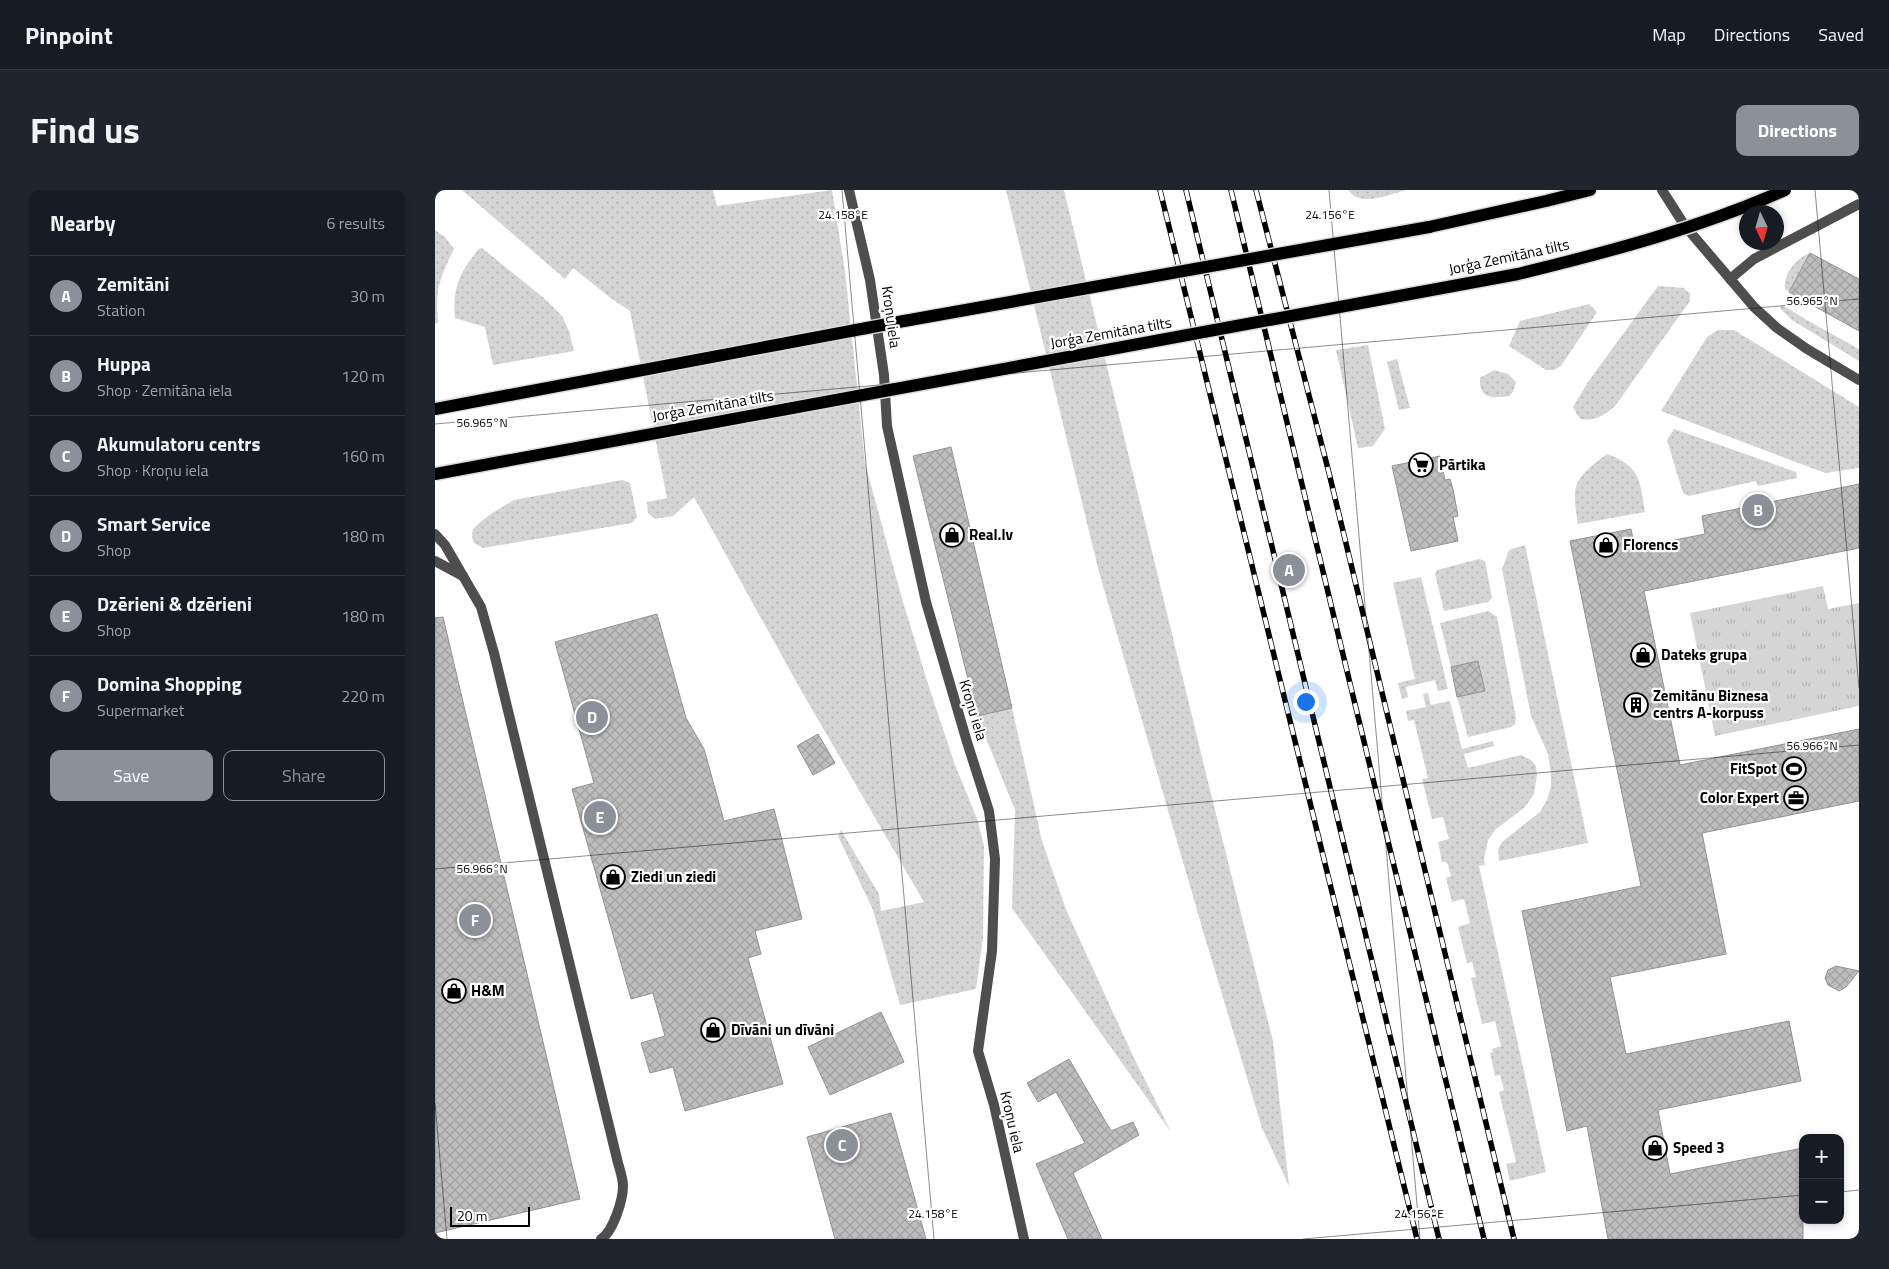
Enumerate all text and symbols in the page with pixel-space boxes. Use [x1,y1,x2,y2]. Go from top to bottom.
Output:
text: Pinpoint [25,17,113,53]
text: Map [1652,21,1686,48]
text: Directions [1714,21,1790,48]
text: Saved [1818,21,1864,48]
text: Find us [30,103,140,157]
button: Directions [1736,105,1859,156]
text: 24.158°E [818,205,868,224]
text: 24.156°E [1305,205,1355,224]
north arrow [1739,205,1784,250]
text: Nearby [50,207,115,239]
text: 6 results [326,211,385,235]
street label: Jorģa Zemitāna tilts [1446,232,1571,281]
text: Zemitāni [97,269,170,298]
text: A [61,284,71,308]
text: 30 m [350,284,385,308]
street label: Kroņu iela [876,284,907,350]
text: 56.965°N [1786,291,1838,310]
text: Station [97,298,145,322]
street label: Jorģa Zemitāna tilts [1048,311,1173,355]
text: Huppa [97,349,151,378]
text: B [61,364,71,388]
text: 120 m [341,364,385,388]
text: Shop · Zemitāna iela [97,378,232,402]
street label: Jorģa Zemitāna tilts [650,384,775,428]
text: 56.965°N [456,413,508,432]
text: Akumulatoru centrs [97,429,260,458]
text: C [62,444,70,468]
text: 160 m [341,444,385,468]
supermarket icon: Pārtika [1408,452,1434,478]
place label: Pārtika [1439,453,1486,476]
text: Shop · Kroņu iela [97,458,208,482]
pin: B [1742,491,1774,529]
text: Smart Service [97,509,211,538]
shop icon: Real.lv [939,522,965,548]
place label: Real.lv [969,523,1013,546]
text: D [61,524,71,548]
text: 180 m [341,524,385,548]
shop icon: Florencs [1593,532,1619,558]
place label: Florencs [1623,533,1678,556]
text: Shop [97,538,131,562]
pin: A [1273,551,1305,589]
text: Dzērieni & dzērieni [97,589,252,618]
text: E [62,604,70,628]
text: 180 m [341,604,385,628]
text: Shop [97,618,131,642]
shop icon: Dateks grupa [1630,642,1656,668]
place label: Dateks grupa [1661,643,1747,666]
text: Domina Shopping [97,669,242,698]
street label: Kroņu iela [953,677,994,744]
text: F [62,684,70,708]
text: 220 m [341,684,385,708]
place label: Zemitānu Biznesa centrs A-korpuss [1653,684,1769,724]
your location [1293,689,1319,715]
building icon: Zemitānu Biznesa centrs A-korpuss [1623,692,1649,718]
text: Supermarket [97,698,184,722]
pin: D [576,698,608,736]
text: 56.966°N [1786,736,1838,755]
button: Save [50,750,213,801]
button: Share [223,750,385,801]
sports icon: FitSpot [1781,756,1807,782]
place label: FitSpot [1730,757,1778,780]
office icon: Color Expert [1783,785,1809,811]
place label: Color Expert [1700,786,1780,809]
pin: E [584,798,616,836]
text: 56.966°N [456,859,508,878]
shop icon: Ziedi un ziedi [600,864,626,890]
place label: Ziedi un ziedi [631,865,716,888]
pin: F [459,901,491,939]
shop icon: H&M [441,978,467,1004]
place label: H&M [471,979,505,1002]
shop icon: Dīvāni un dīvāni [700,1017,726,1043]
place label: Dīvāni un dīvāni [731,1018,834,1041]
street label: Kroņu iela [994,1089,1031,1155]
pin: C [826,1126,858,1164]
map controls [1799,1134,1844,1224]
button: + [1799,1134,1844,1179]
shop icon: Speed 3 [1642,1135,1668,1161]
place label: Speed 3 [1673,1136,1725,1159]
button: − [1799,1179,1844,1224]
scale bar [450,1204,530,1227]
text: 24.158°E [908,1204,958,1223]
text: 24.156°E [1394,1204,1444,1223]
text: 20 m [457,1205,487,1226]

